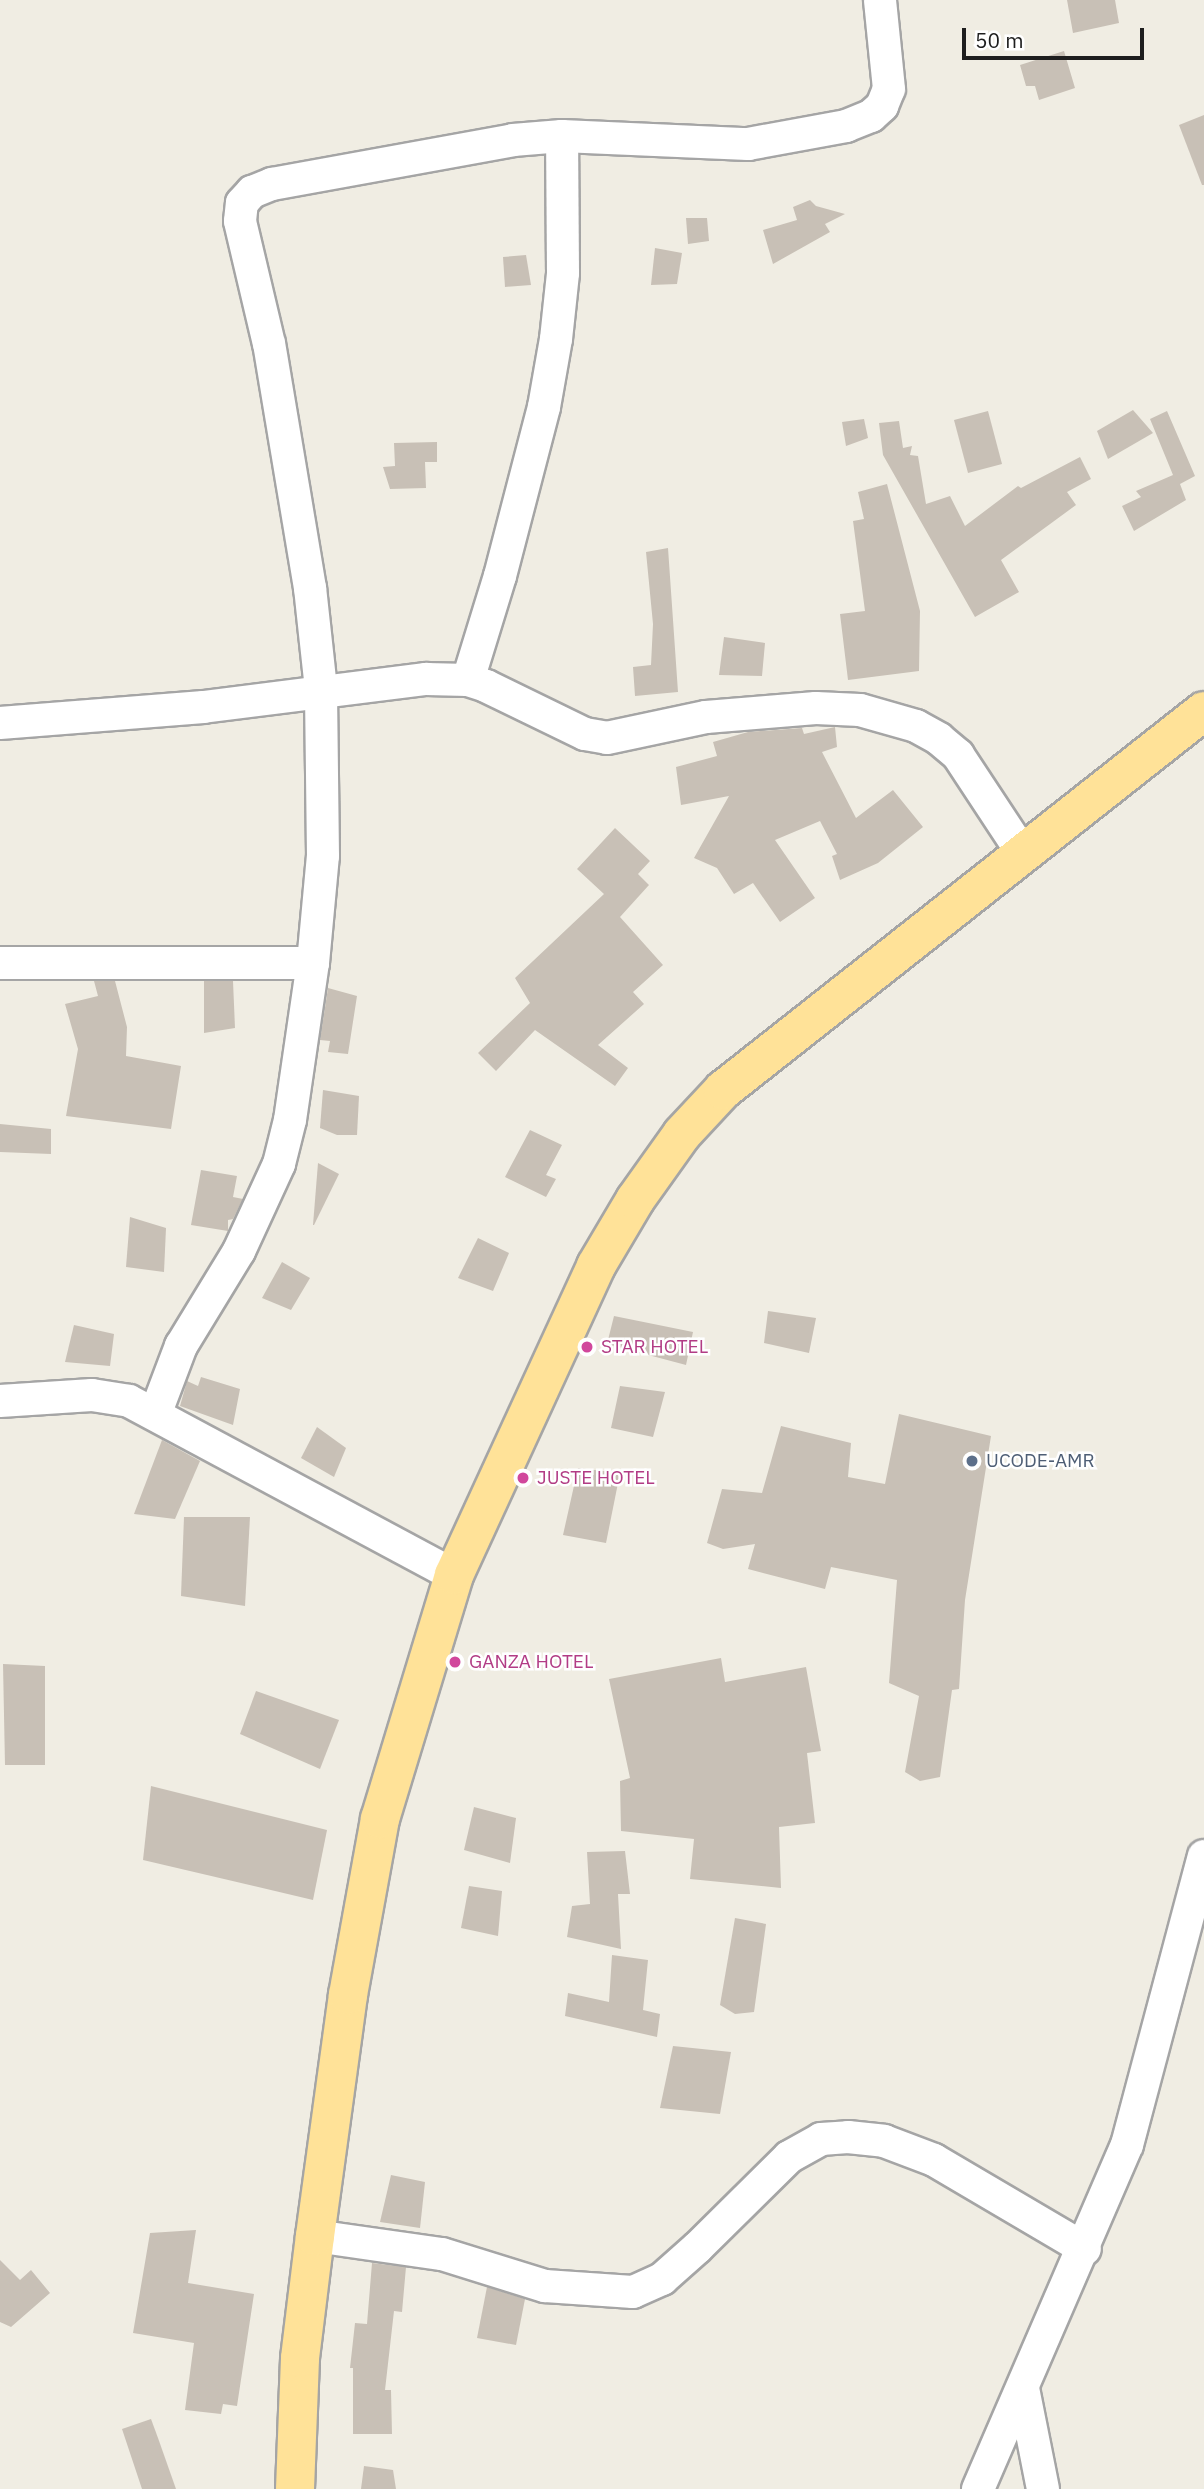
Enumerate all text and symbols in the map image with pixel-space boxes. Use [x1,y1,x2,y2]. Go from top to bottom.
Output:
scale bar [966,14,1148,58]
text: 50 m [975,26,1024,54]
place label: STAR HOTEL [601,1336,708,1358]
marker: STAR HOTEL [579,1339,595,1355]
place label: UCODE-AMR [986,1450,1095,1472]
marker: UCODE-AMR [964,1453,980,1469]
place label: JUSTE HOTEL [537,1467,655,1489]
marker: JUSTE HOTEL [515,1470,531,1486]
place label: GANZA HOTEL [469,1651,593,1673]
marker: GANZA HOTEL [447,1654,463,1670]

